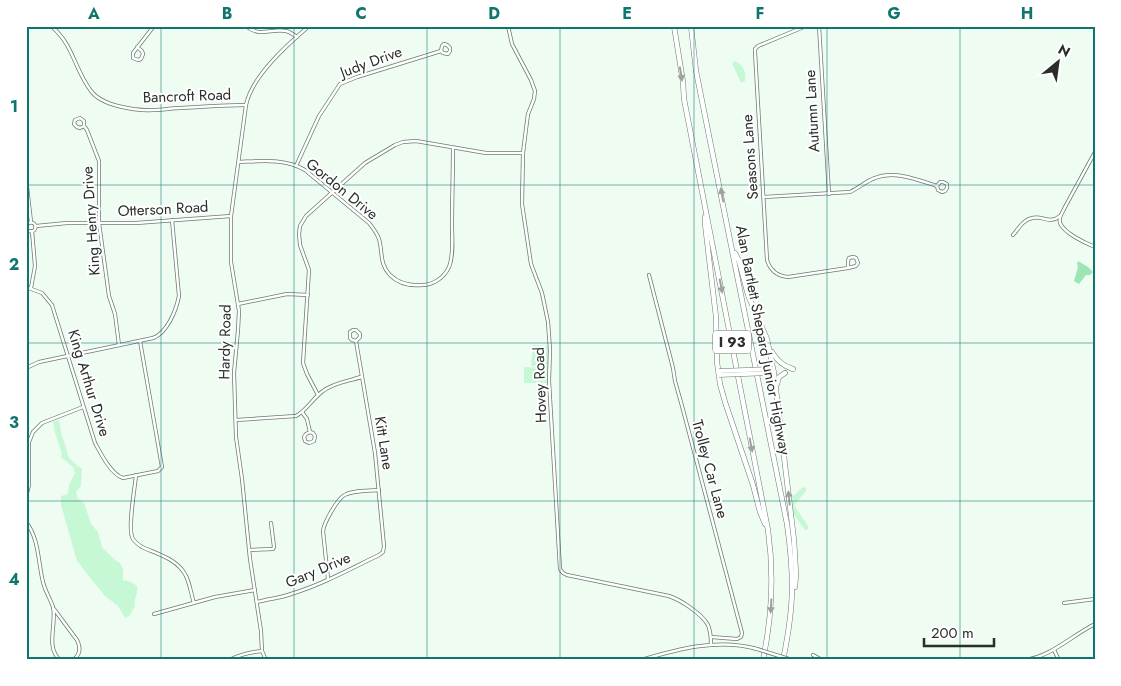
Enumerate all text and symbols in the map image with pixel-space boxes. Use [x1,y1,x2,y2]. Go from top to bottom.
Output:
text: A [87,2,100,25]
text: B [222,2,232,25]
text: C [355,2,367,25]
text: D [488,2,500,25]
text: E [622,2,632,25]
text: F [756,2,764,25]
text: G [887,2,901,25]
text: H [1021,2,1033,25]
north arrow [1034,38,1084,88]
text: N [1055,39,1074,62]
street label: Judy Drive [335,41,405,84]
one-way arrow [678,67,686,83]
street label: Autumn Lane [799,69,825,153]
street label: Bancroft Road [142,83,232,109]
text: 1 [10,95,18,118]
street label: Seasons Lane [736,113,764,200]
street label: Gordon Drive [301,153,383,225]
street label: King Henry Drive [76,165,106,276]
one-way arrow [717,186,725,202]
street label: Otterson Road [117,196,209,222]
street label: Alan Bartlett Shepard Junior Highway [730,223,796,457]
text: 2 [9,253,19,276]
one-way arrow [717,278,725,294]
street label: Hardy Road [213,304,237,380]
street label: King Arthur Drive [62,327,116,439]
road number: I 93 [713,331,751,354]
street label: Hovey Road [528,347,552,423]
text: 3 [9,411,19,434]
street label: Kitt Lane [369,415,399,471]
street label: Trolley Car Lane [686,417,734,521]
one-way arrow [748,438,756,454]
one-way arrow [785,490,793,506]
street label: Gary Drive [282,546,354,594]
text: 4 [8,568,20,591]
one-way arrow [766,598,774,614]
scale bar [924,616,994,648]
text: 200 m [931,622,974,644]

